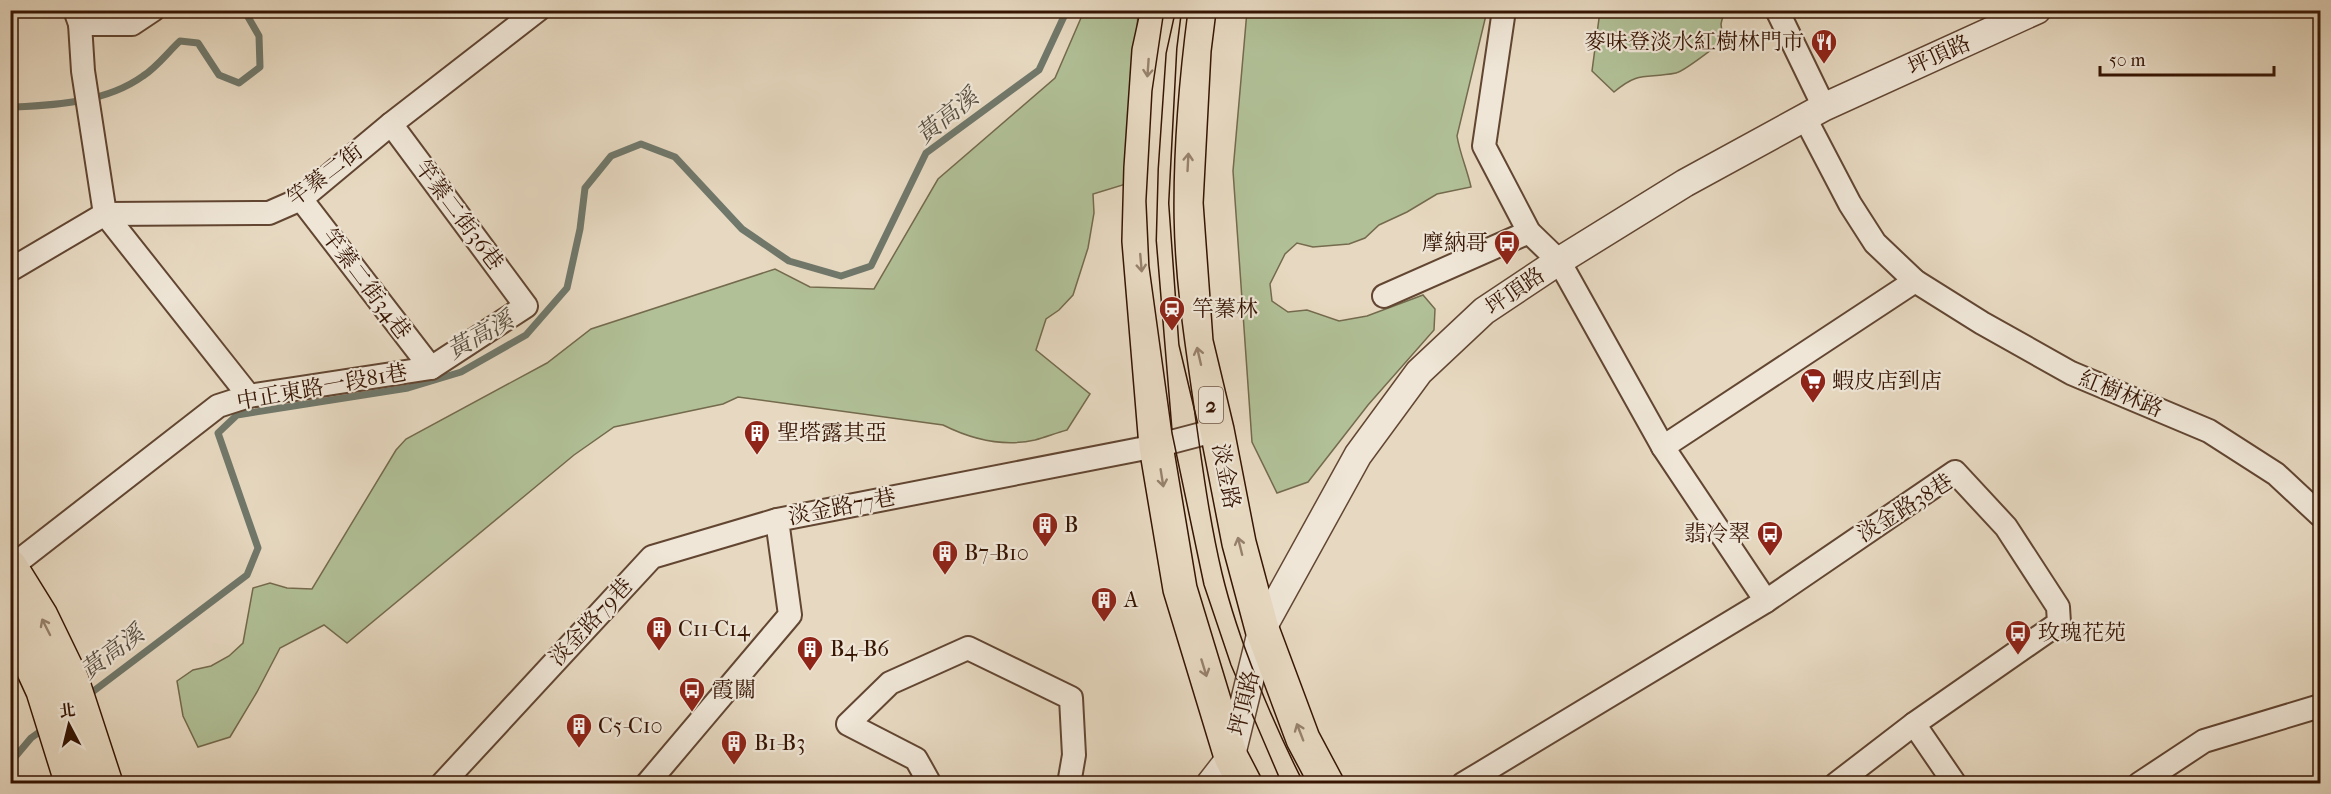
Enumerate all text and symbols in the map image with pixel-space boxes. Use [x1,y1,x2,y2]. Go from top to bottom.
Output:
restaurant icon: 麥味登淡水紅樹林門市 [1809,27,1839,65]
place label: 麥味登淡水紅樹林門市 [1584,29,1804,55]
street label: 坪頂路 [1904,30,1974,80]
scale bar [2100,39,2274,77]
text: 50 m [2109,50,2146,71]
one-way arrow [1142,58,1153,78]
water label: 黃高溪 [910,81,986,150]
street label: 竿蓁二街 [282,138,368,212]
one-way arrow [1183,152,1194,172]
street label: 竿蓁二街36巷 [409,155,509,275]
street label: 竿蓁二街34巷 [316,223,416,345]
bus stop icon: 摩納哥 [1492,228,1522,266]
place label: 摩納哥 [1422,230,1488,256]
one-way arrow [1136,252,1147,272]
street label: 坪頂路 [1480,262,1550,320]
station icon: 竿蓁林 [1157,294,1187,332]
place label: 竿蓁林 [1192,296,1258,322]
water label: 黃高溪 [442,304,521,365]
one-way arrow [1193,347,1205,366]
street label: 中正東路一段81巷 [235,359,409,415]
street label: 紅樹林路 [2075,365,2167,423]
supermarket icon: 蝦皮店到店 [1798,366,1828,404]
place label: 蝦皮店到店 [1832,368,1942,394]
road number: 2 [1199,387,1223,423]
building icon: 聖塔露其亞 [742,418,772,456]
place label: 聖塔露其亞 [777,420,887,446]
street label: 淡金路 [1207,441,1245,511]
one-way arrow [1156,467,1167,487]
street label: 淡金路38巷 [1852,468,1958,548]
street label: 淡金路77巷 [786,484,898,530]
building icon: B [1030,510,1060,548]
place label: B [1064,512,1078,538]
bus stop icon: 翡冷翠 [1755,519,1785,557]
place label: 翡冷翠 [1684,521,1750,547]
one-way arrow [1233,537,1245,556]
building icon: B7-B10 [930,538,960,576]
place label: B7-B10 [964,540,1029,566]
street label: 淡金路79巷 [544,573,638,671]
building icon: A [1089,585,1119,623]
place label: A [1123,587,1139,613]
building icon: C11-C14 [644,614,674,652]
place label: C11-C14 [678,616,751,642]
water label: 黃高溪 [75,617,152,685]
bus stop icon: 玫瑰花苑 [2003,618,2033,656]
one-way arrow [40,619,51,637]
place label: 玫瑰花苑 [2038,620,2126,646]
building icon: B4-B6 [795,634,825,672]
place label: B4-B6 [830,636,889,662]
one-way arrow [1199,658,1210,677]
street label: 坪頂路 [1223,668,1265,738]
bus stop icon: 霞關 [677,675,707,713]
place label: 霞關 [712,677,756,703]
north arrow [39,695,99,755]
text: 北 [58,700,76,721]
building icon: C5-C10 [564,711,594,749]
place label: C5-C10 [598,713,663,739]
one-way arrow [1294,723,1305,742]
building icon: B1-B3 [719,728,749,766]
place label: B1-B3 [754,730,805,756]

